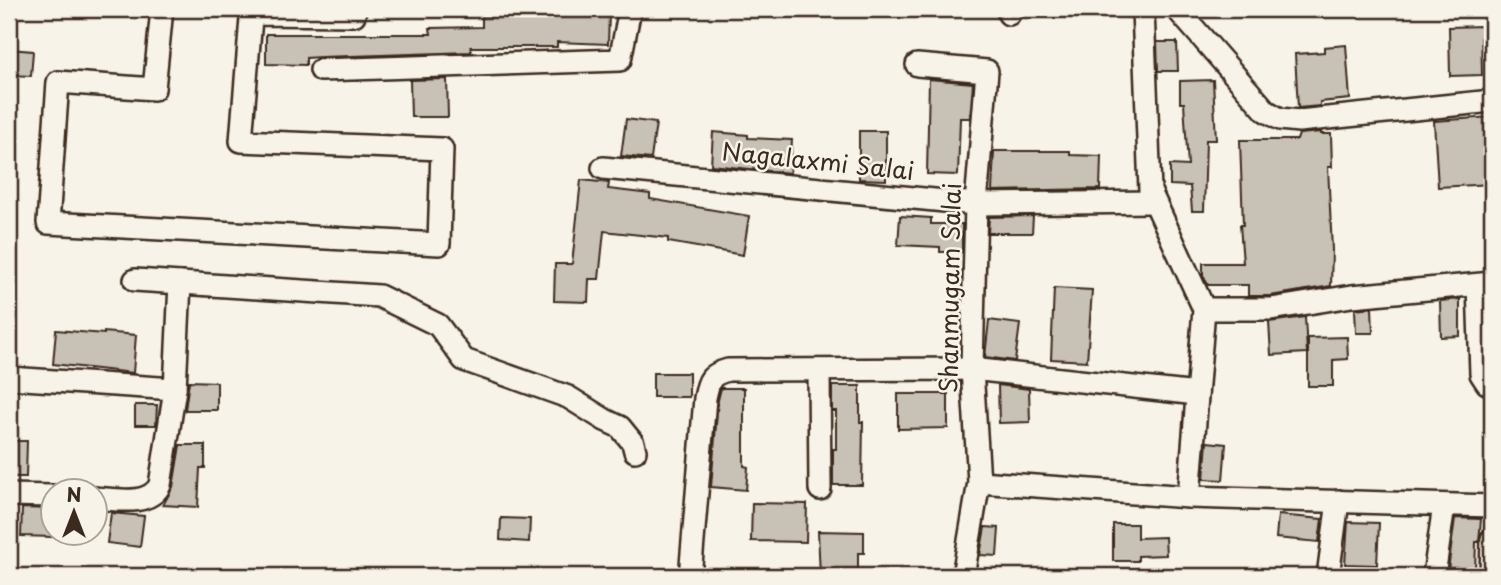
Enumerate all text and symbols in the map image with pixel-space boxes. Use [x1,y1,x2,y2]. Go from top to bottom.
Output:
street label: Nagalaxmi Salai [720,132,916,188]
street label: Shanmugam Salai [929,182,969,393]
north arrow [38,476,108,546]
text: N [66,480,82,508]

